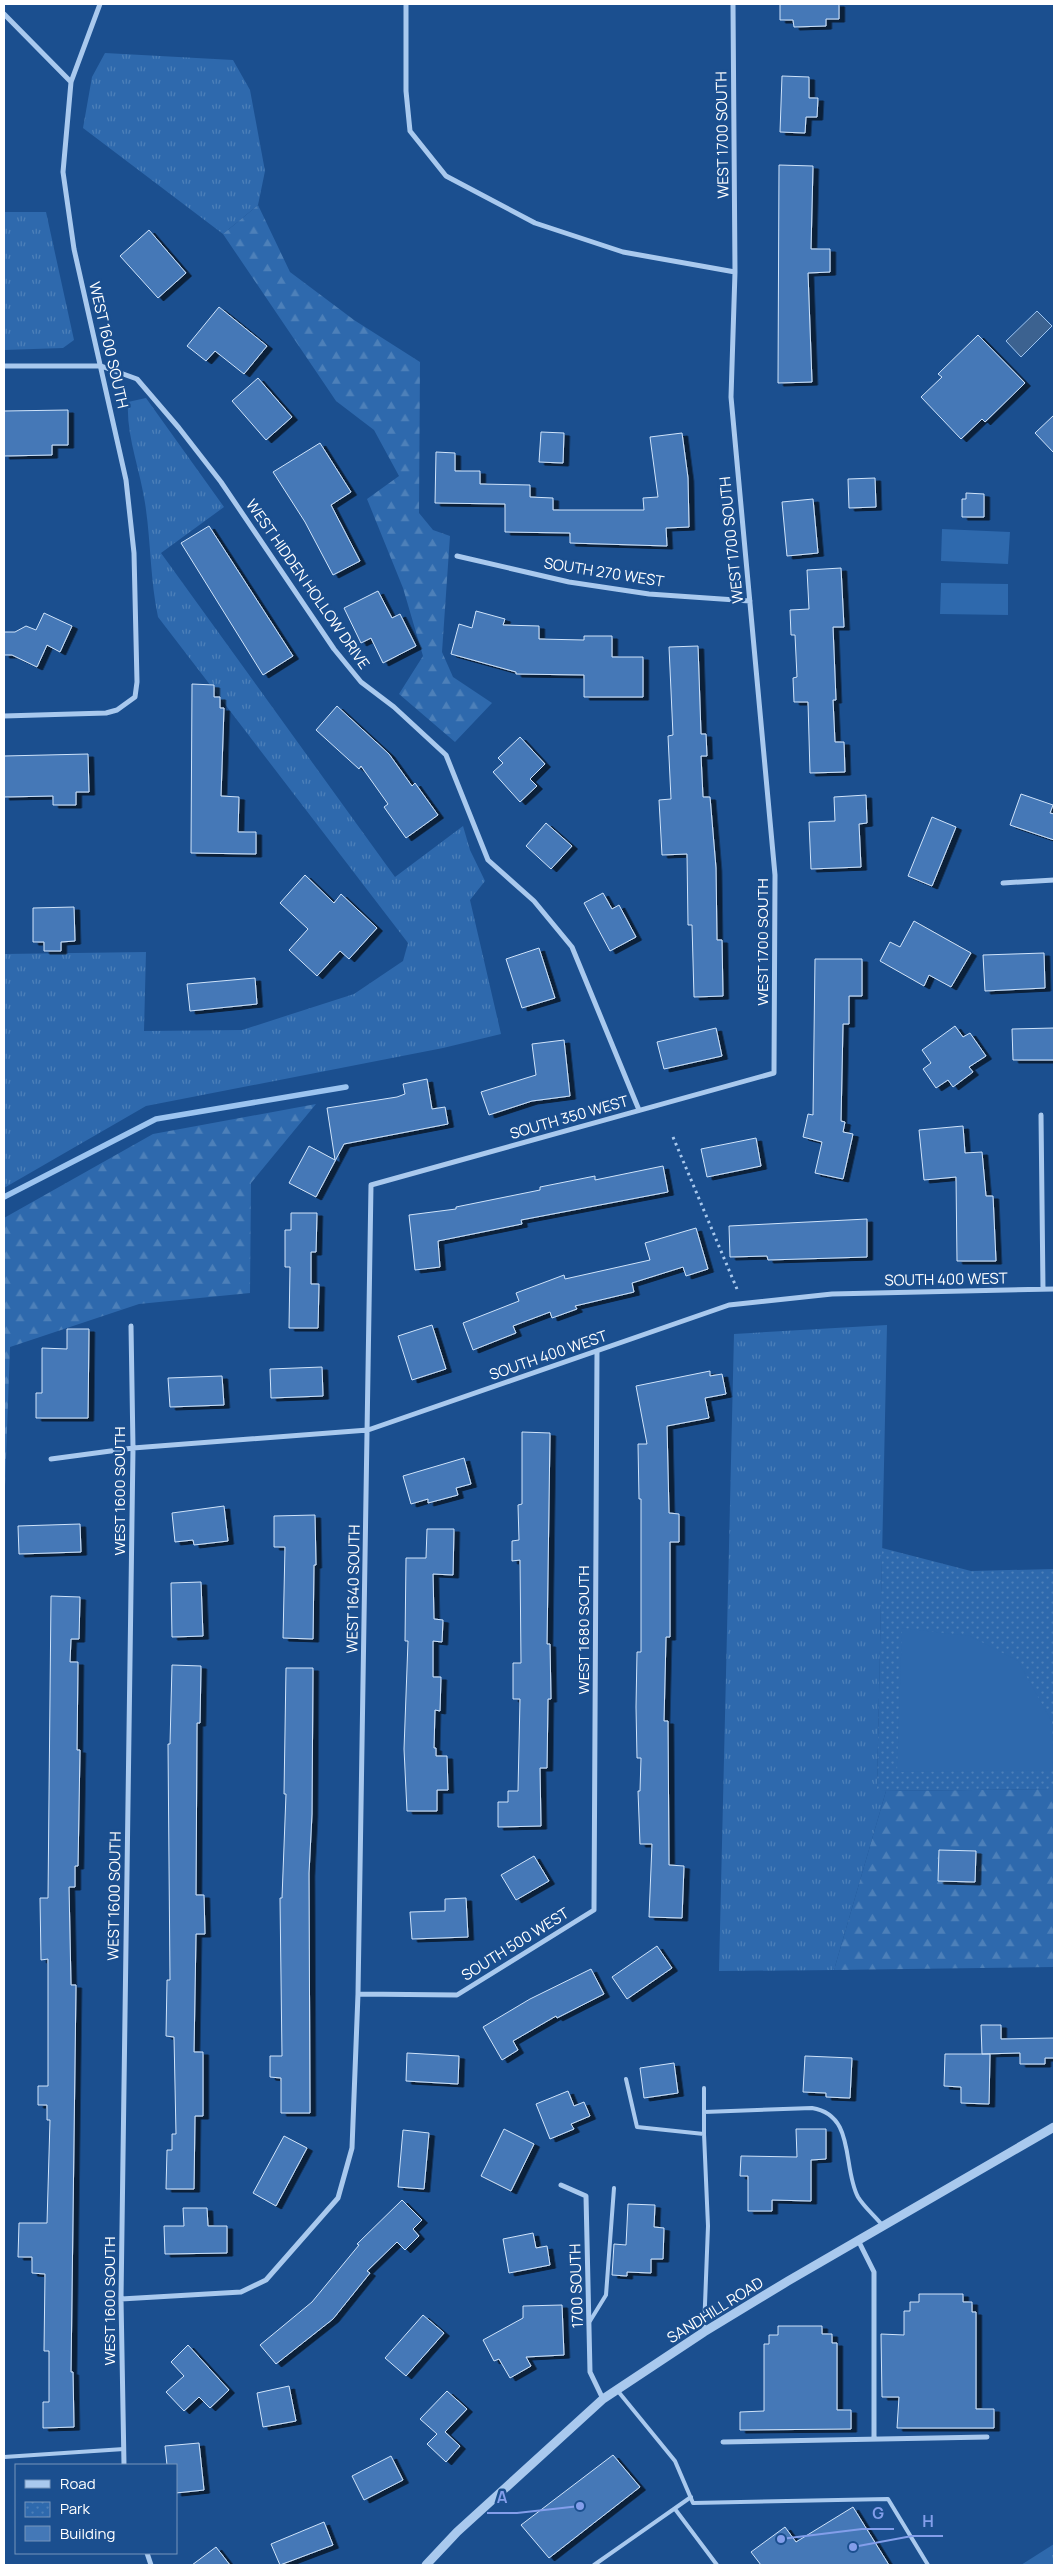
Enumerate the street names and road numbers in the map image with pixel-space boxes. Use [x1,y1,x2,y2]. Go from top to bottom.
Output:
street label: WEST 1700 SOUTH [710,71,734,199]
street label: WEST 1600 SOUTH [84,280,134,410]
street label: WEST 1700 SOUTH [714,476,748,604]
street label: WEST HIDDEN HOLLOW DRIVE [241,495,375,673]
street label: SOUTH 270 WEST [542,552,666,592]
street label: WEST 1700 SOUTH [752,878,773,1006]
street label: SOUTH 350 WEST [507,1090,631,1144]
street label: SOUTH 400 WEST [884,1267,1008,1291]
street label: SOUTH 400 WEST [486,1325,610,1385]
street label: WEST 1600 SOUTH [109,1426,130,1556]
street label: WEST 1640 SOUTH [341,1524,365,1654]
street label: WEST 1680 SOUTH [573,1566,594,1694]
street label: WEST 1600 SOUTH [102,1831,126,1961]
street label: SOUTH 500 WEST [457,1902,573,1986]
street label: WEST 1600 SOUTH [99,2236,120,2366]
street label: 1700 SOUTH [564,2243,588,2329]
street label: SANDHILL ROAD [663,2272,767,2348]

